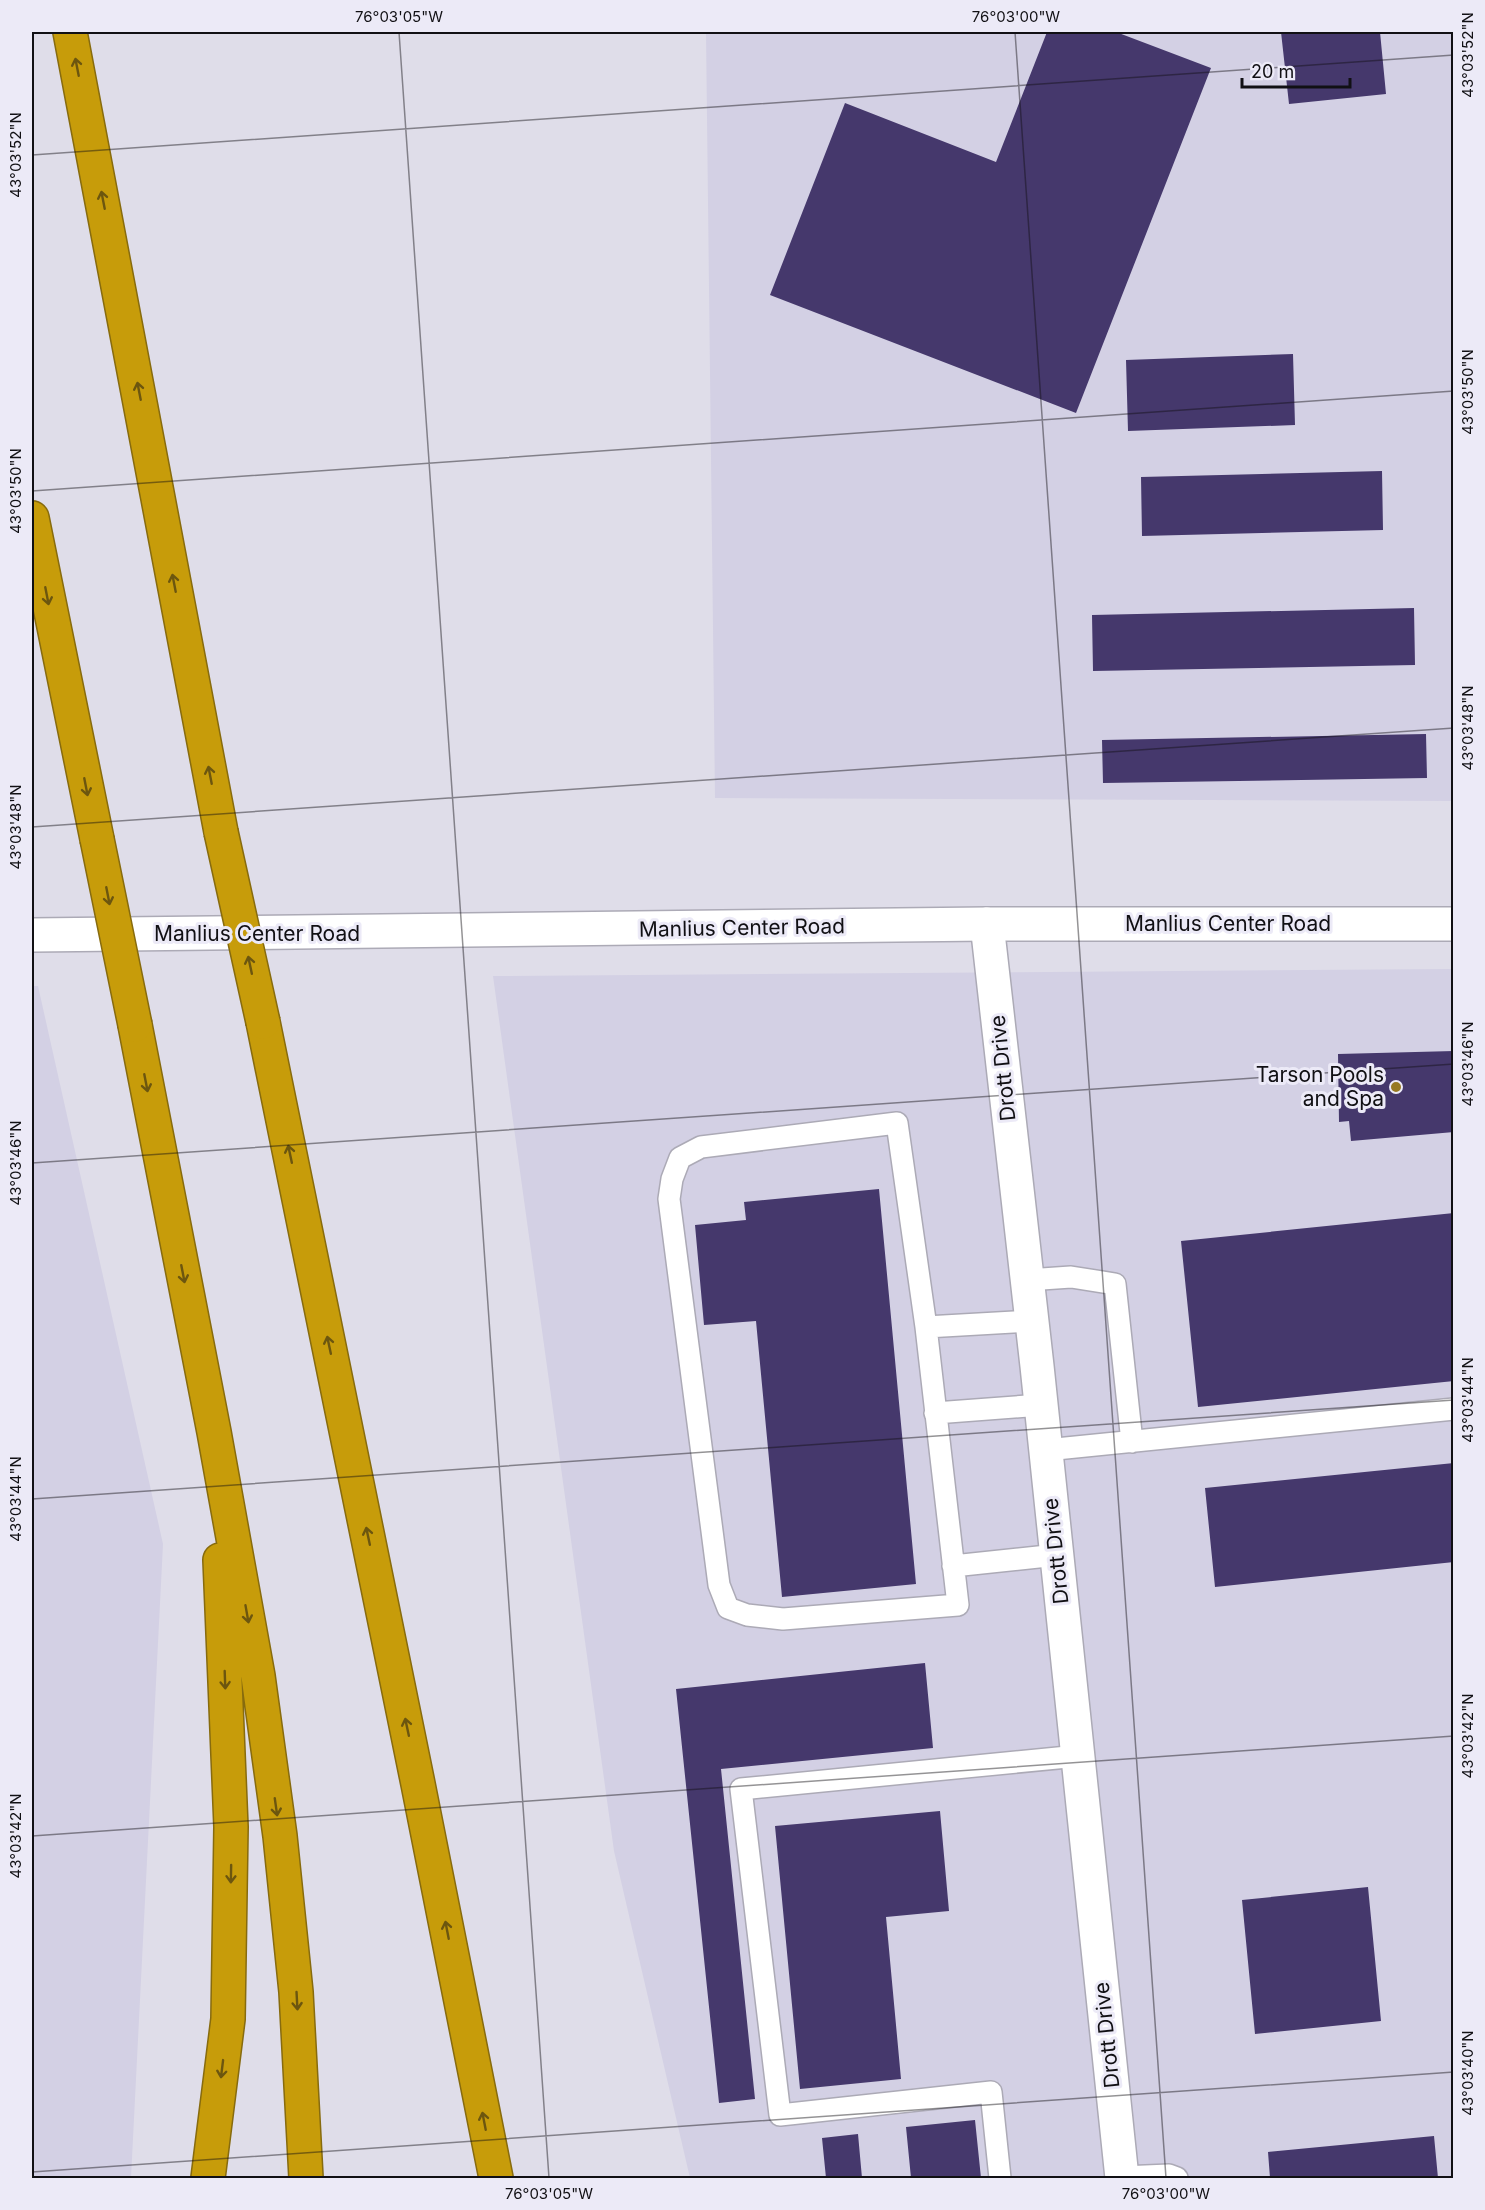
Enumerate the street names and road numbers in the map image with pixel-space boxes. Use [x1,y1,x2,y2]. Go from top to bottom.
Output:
street label: Manlius Center Road [1125,911,1331,936]
street label: Manlius Center Road [639,913,845,942]
street label: Manlius Center Road [154,921,360,946]
street label: Drott Drive [985,1014,1021,1122]
street label: Drott Drive [1038,1497,1074,1605]
street label: Drott Drive [1089,1981,1125,2089]

